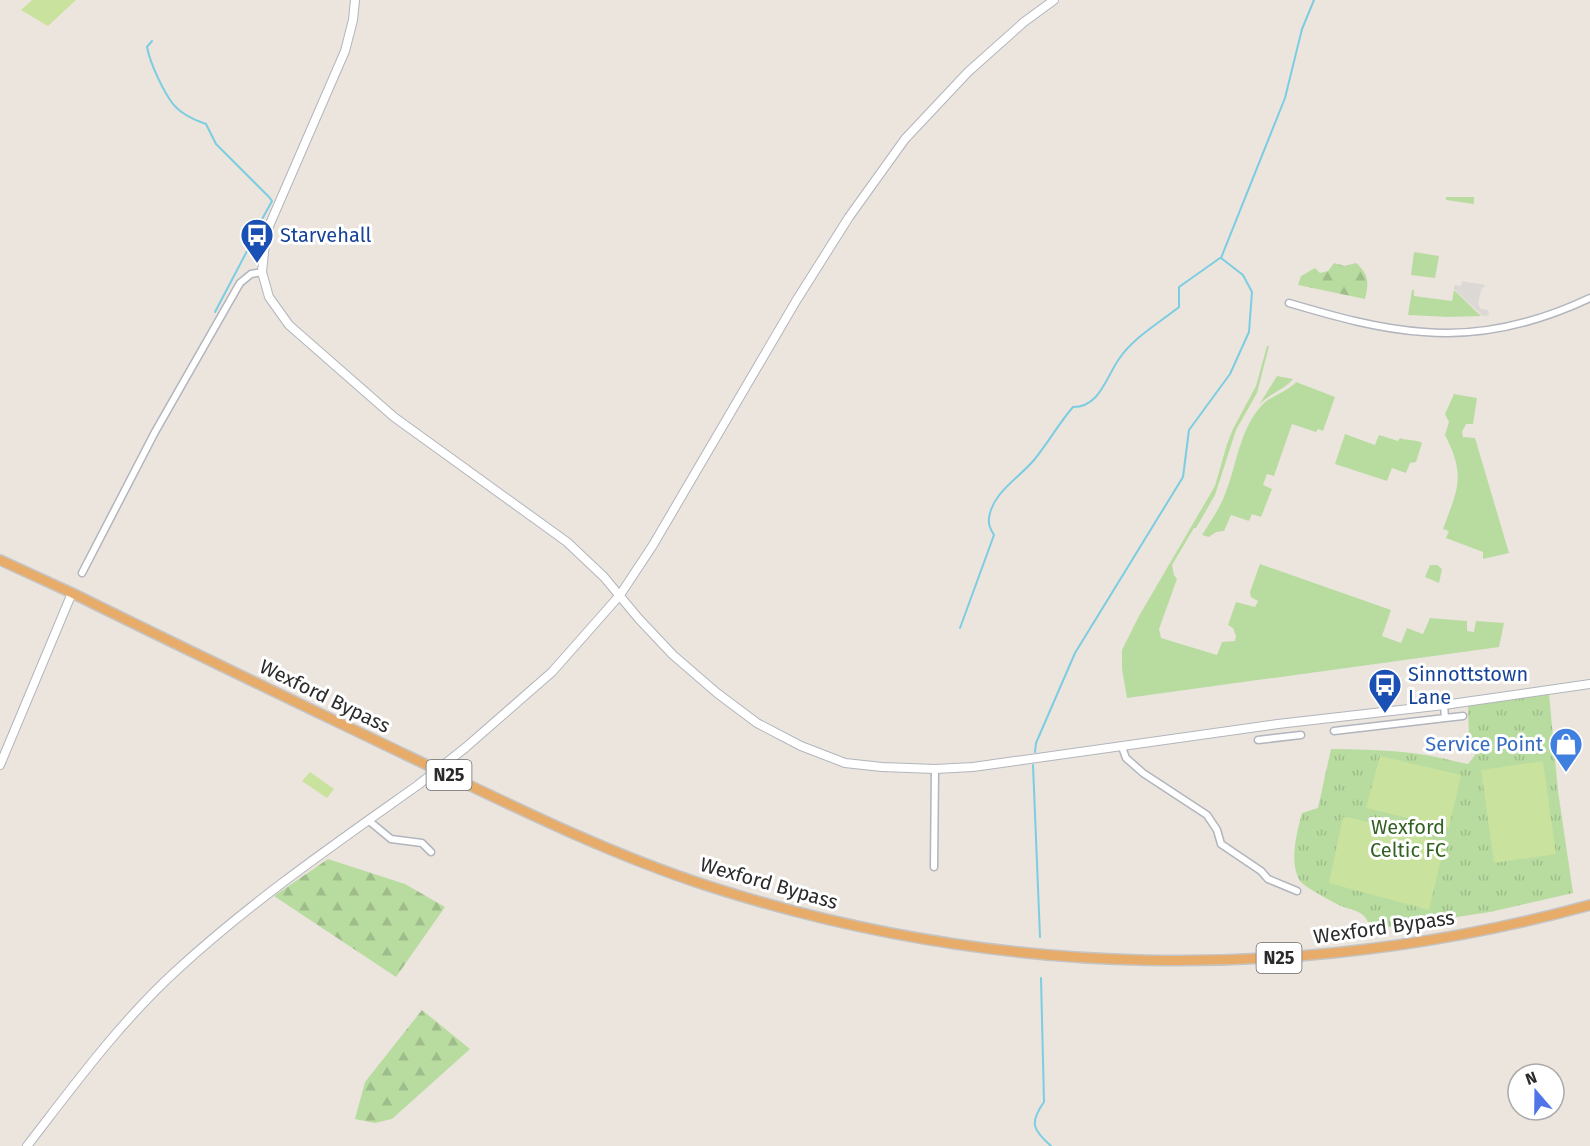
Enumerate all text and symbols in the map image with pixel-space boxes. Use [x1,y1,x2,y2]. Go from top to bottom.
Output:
bus stop icon: Starvehall [239,217,275,264]
place label: Starvehall [280,223,371,247]
street label: Wexford Bypass [256,654,394,738]
place label: Sinnottstown Lane [1408,662,1528,709]
bus stop icon: Sinnottstown Lane [1367,667,1403,714]
shop icon: Service Point [1548,726,1584,773]
place label: Service Point [1425,732,1544,756]
road number: N25 [426,760,472,790]
park label: Wexford Celtic FC [1370,815,1446,862]
street label: Wexford Bypass [697,852,841,914]
street label: Wexford Bypass [1312,905,1456,949]
road number: N25 [1256,943,1302,973]
north arrow [1506,1062,1566,1122]
text: N [1523,1068,1539,1089]

